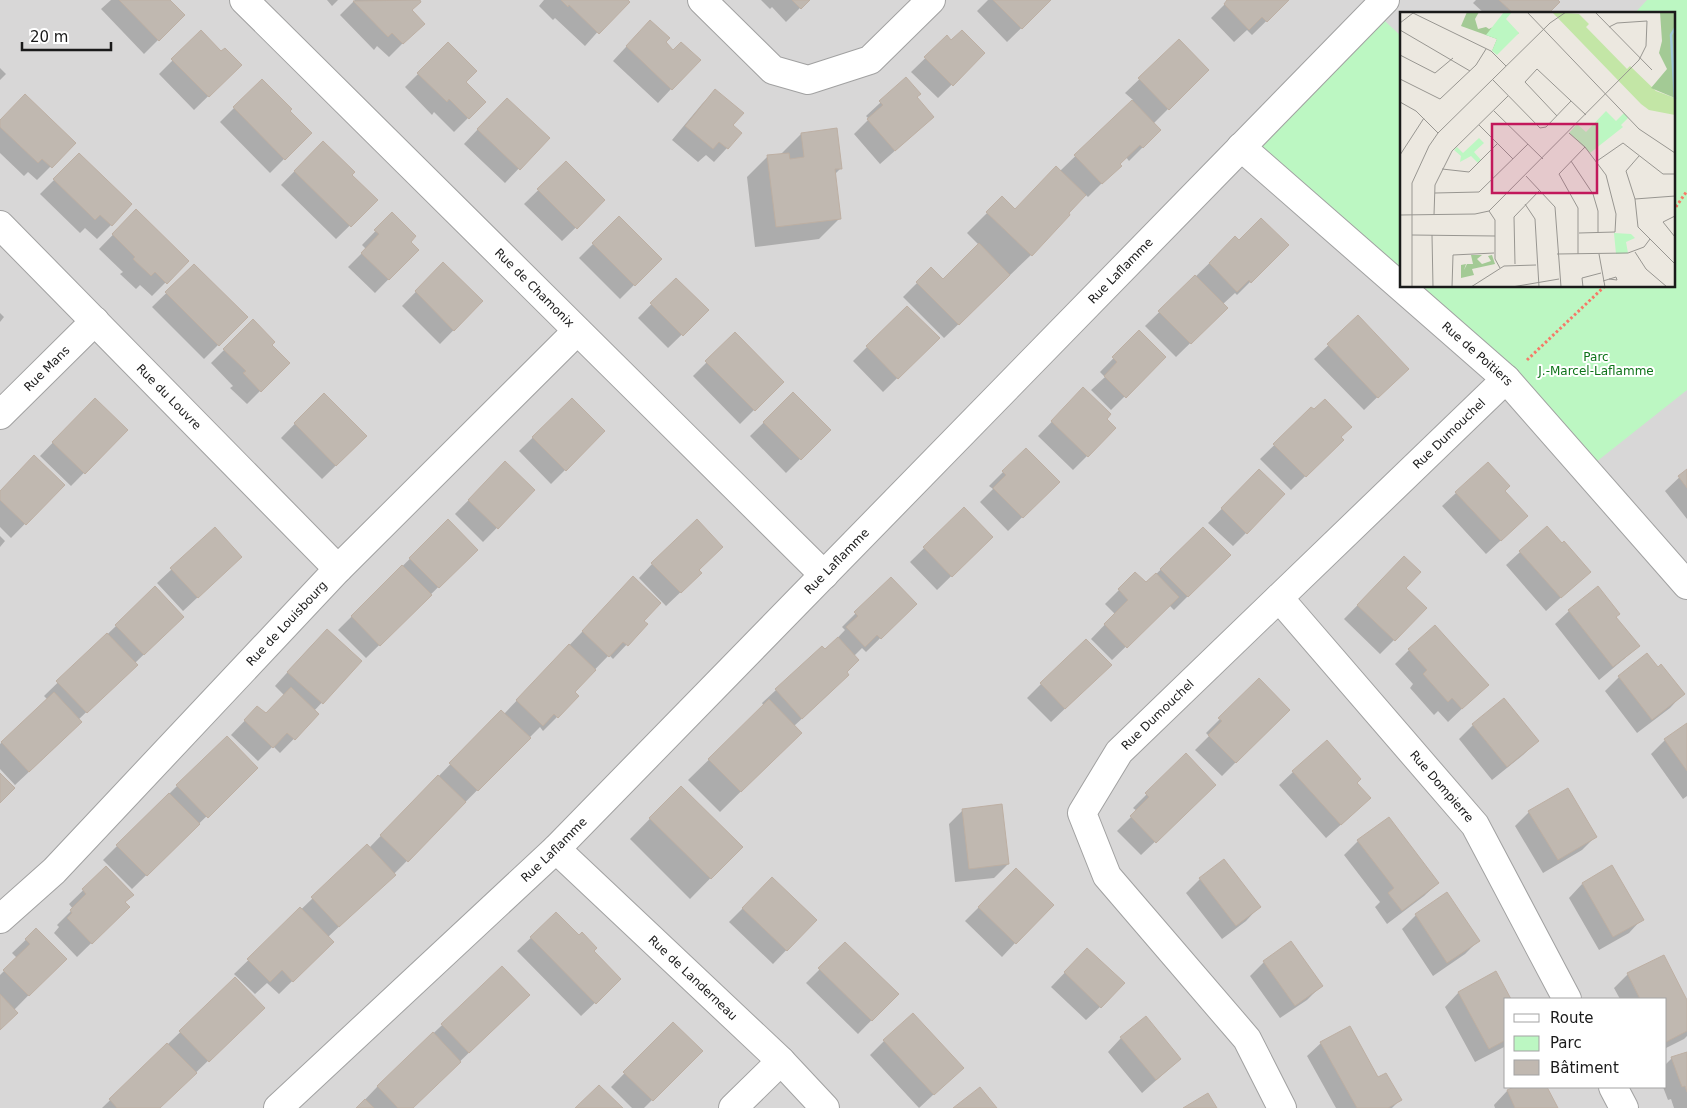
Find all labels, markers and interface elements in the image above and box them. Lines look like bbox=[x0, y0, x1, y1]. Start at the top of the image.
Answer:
inset map bbox=[1400, 12, 1674, 288]
scale bar bbox=[22, 20, 111, 52]
text: 20 m bbox=[30, 28, 68, 46]
street label: Rue Laflamme bbox=[1085, 235, 1156, 307]
street label: Rue de Chamonix bbox=[492, 246, 577, 330]
street label: Rue de Poitiers bbox=[1439, 319, 1516, 389]
street label: Rue Mans bbox=[21, 343, 73, 394]
park label: Parc J.-Marcel-Laflamme bbox=[1537, 350, 1654, 378]
street label: Rue du Louvre bbox=[134, 361, 204, 433]
street label: Rue Dumouchel bbox=[1410, 396, 1488, 472]
street label: Rue Laflamme bbox=[802, 526, 872, 597]
street label: Rue de Louisbourg bbox=[243, 578, 330, 669]
street label: Rue Dumouchel bbox=[1119, 677, 1197, 753]
street label: Rue Dompierre bbox=[1407, 748, 1476, 825]
street label: Rue Laflamme bbox=[518, 815, 590, 885]
street label: Rue de Landerneau bbox=[646, 933, 740, 1023]
legend bbox=[1504, 998, 1667, 1088]
text: Route bbox=[1550, 1009, 1594, 1027]
text: Parc bbox=[1550, 1034, 1582, 1052]
text: Bâtiment bbox=[1550, 1059, 1619, 1077]

